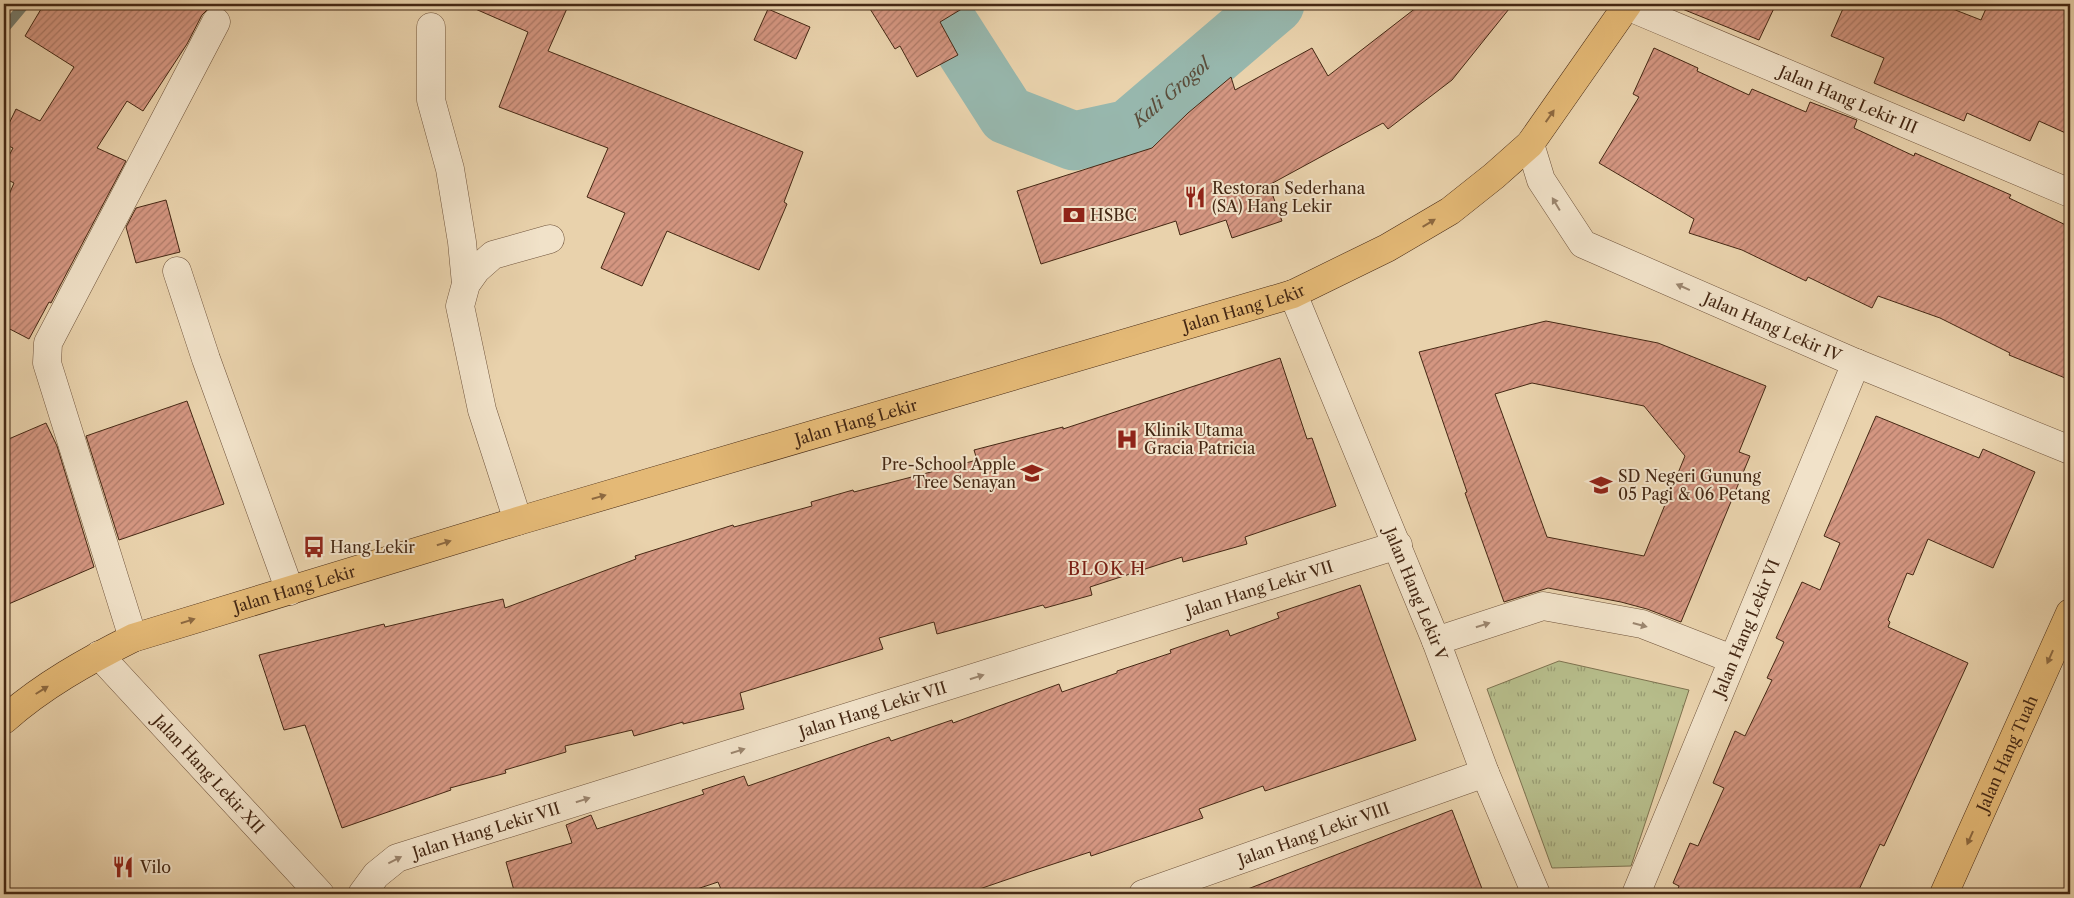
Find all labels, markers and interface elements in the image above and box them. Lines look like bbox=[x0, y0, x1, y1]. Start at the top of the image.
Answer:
water label: Kali Grogol bbox=[1127, 52, 1217, 133]
street label: Jalan Hang Lekir III bbox=[1773, 60, 1920, 137]
one-way arrow bbox=[1544, 110, 1555, 123]
place label: Restoran Sederhana (SA) Hang Lekir bbox=[1212, 178, 1366, 216]
restaurant icon: Restoran Sederhana (SA) Hang Lekir bbox=[1182, 184, 1208, 210]
one-way arrow bbox=[1551, 197, 1560, 210]
bank icon: HSBC bbox=[1061, 202, 1087, 228]
place label: HSBC bbox=[1090, 205, 1137, 225]
one-way arrow bbox=[1423, 219, 1436, 228]
street label: Jalan Hang Lekir bbox=[1177, 280, 1308, 337]
one-way arrow bbox=[1676, 283, 1690, 291]
street label: Jalan Hang Lekir IV bbox=[1698, 287, 1845, 366]
street label: Jalan Hang Lekir bbox=[790, 395, 920, 450]
place label: Klinik Utama Gracia Patricia bbox=[1144, 420, 1256, 458]
hospital icon: Klinik Utama Gracia Patricia bbox=[1114, 426, 1140, 452]
place label: Pre-School Apple Tree Senayan bbox=[881, 454, 1016, 492]
school or university icon: Pre-School Apple Tree Senayan bbox=[1019, 460, 1045, 486]
place label: SD Negeri Gunung 05 Pagi & 06 Petang bbox=[1618, 466, 1771, 504]
school or university icon: SD Negeri Gunung 05 Pagi & 06 Petang bbox=[1588, 472, 1614, 498]
one-way arrow bbox=[592, 492, 607, 500]
street label: Jalan Hang Lekir V bbox=[1379, 522, 1452, 663]
bus stop icon: Hang Lekir bbox=[301, 534, 327, 560]
place label: Hang Lekir bbox=[330, 537, 415, 557]
one-way arrow bbox=[436, 539, 451, 547]
street label: Jalan Hang Lekir VII bbox=[1180, 556, 1335, 622]
street label: Jalan Hang Lekir VI bbox=[1708, 556, 1784, 703]
district label: BLOK H bbox=[1068, 558, 1146, 580]
street label: Jalan Hang Lekir bbox=[228, 561, 358, 618]
one-way arrow bbox=[181, 617, 196, 625]
one-way arrow bbox=[1475, 621, 1490, 629]
one-way arrow bbox=[1633, 621, 1648, 629]
one-way arrow bbox=[2046, 650, 2054, 664]
one-way arrow bbox=[970, 672, 985, 680]
street label: Jalan Hang Lekir VII bbox=[794, 677, 949, 743]
one-way arrow bbox=[35, 685, 48, 694]
street label: Jalan Hang Tuah bbox=[1971, 692, 2042, 818]
street label: Jalan Hang Lekir XII bbox=[147, 708, 269, 838]
one-way arrow bbox=[731, 747, 746, 755]
one-way arrow bbox=[576, 795, 591, 803]
street label: Jalan Hang Lekir VII bbox=[407, 798, 562, 863]
street label: Jalan Hang Lekir VIII bbox=[1232, 798, 1392, 871]
one-way arrow bbox=[1965, 831, 1973, 845]
restaurant icon: Vilo bbox=[110, 854, 136, 880]
one-way arrow bbox=[388, 856, 403, 864]
place label: Vilo bbox=[139, 857, 171, 877]

